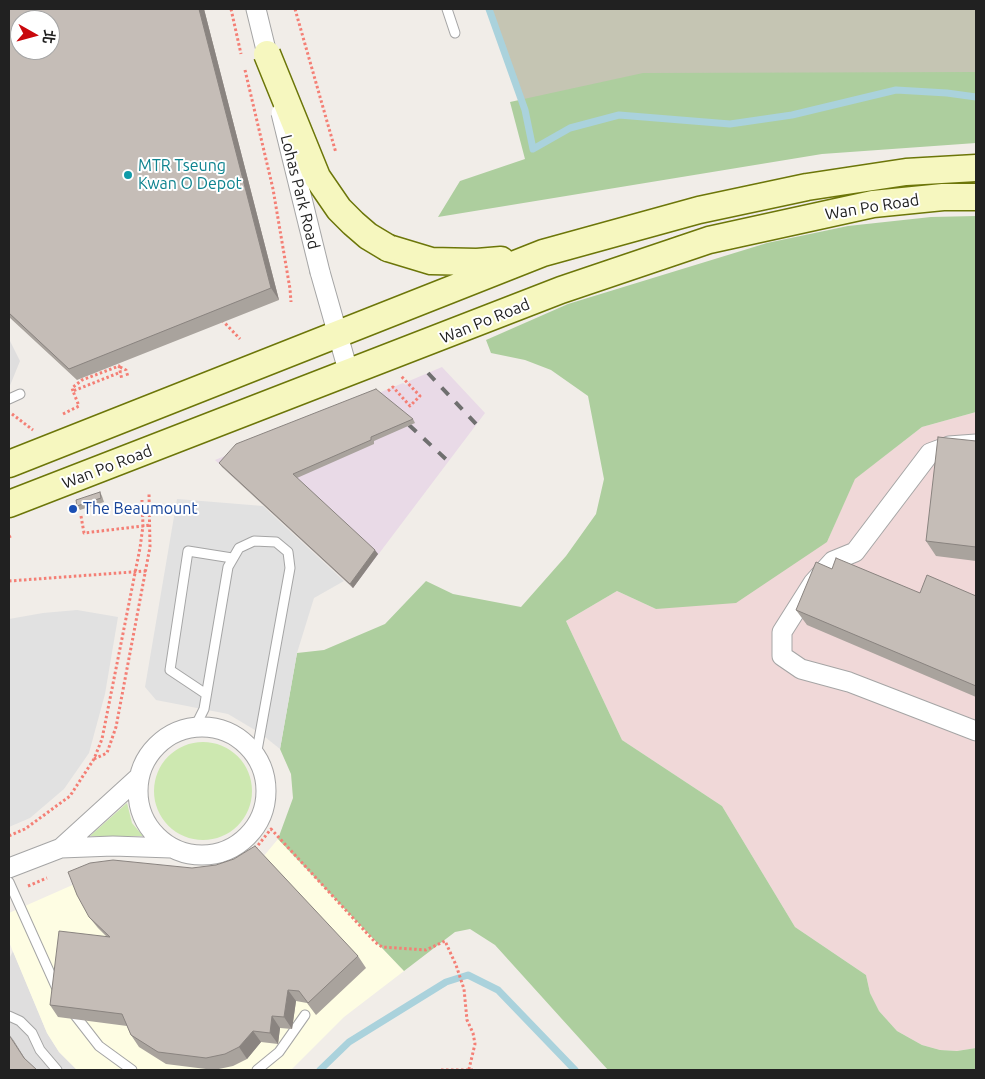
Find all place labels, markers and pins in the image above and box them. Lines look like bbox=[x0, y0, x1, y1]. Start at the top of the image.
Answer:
place label: MTR Tseung Kwan O Depot bbox=[138, 156, 242, 194]
marker: MTR Tseung Kwan O Depot bbox=[122, 169, 134, 181]
place label: The Beaumount bbox=[83, 499, 198, 519]
marker: The Beaumount bbox=[67, 503, 79, 515]

